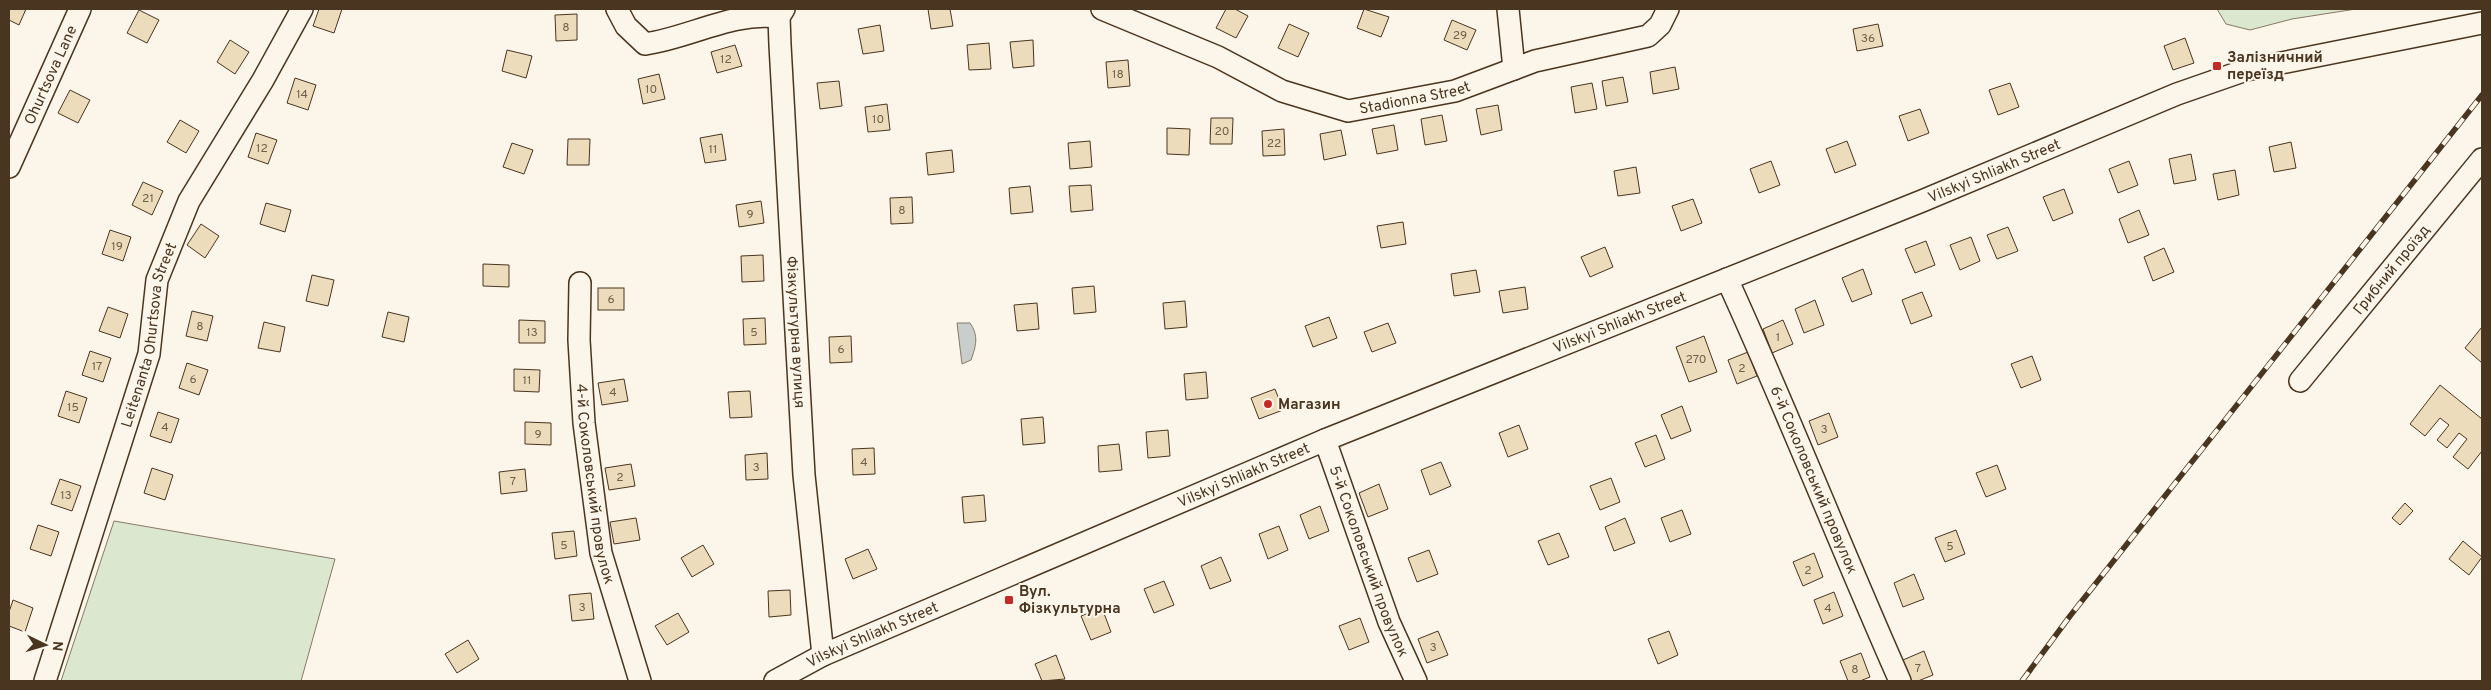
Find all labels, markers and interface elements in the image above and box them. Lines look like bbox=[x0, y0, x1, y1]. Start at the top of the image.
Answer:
house number: 8 bbox=[562, 20, 570, 36]
street label: Ohurtsova Lane bbox=[21, 23, 82, 128]
house number: 29 bbox=[1453, 28, 1467, 44]
house number: 36 bbox=[1861, 31, 1875, 47]
place label: Залізничний переїзд bbox=[2227, 49, 2323, 85]
house number: 12 bbox=[720, 52, 732, 68]
marker: Залізничний переїзд bbox=[2211, 60, 2223, 72]
house number: 18 bbox=[1112, 67, 1124, 83]
street label: Stadionna Street bbox=[1358, 78, 1474, 120]
house number: 10 bbox=[645, 82, 657, 98]
house number: 14 bbox=[296, 87, 308, 103]
house number: 10 bbox=[872, 112, 884, 128]
house number: 20 bbox=[1214, 124, 1230, 140]
house number: 22 bbox=[1267, 136, 1281, 152]
street label: Vilskyi Shliakh Street bbox=[1926, 136, 2064, 208]
house number: 12 bbox=[256, 141, 268, 157]
house number: 11 bbox=[709, 142, 717, 158]
house number: 21 bbox=[142, 191, 154, 207]
house number: 8 bbox=[898, 203, 906, 219]
house number: 9 bbox=[746, 207, 754, 223]
street label: Грибний проїзд bbox=[2350, 222, 2435, 320]
house number: 19 bbox=[111, 239, 123, 255]
street label: Leitenanta Ohurtsova Street bbox=[118, 240, 182, 430]
street label: Фізкультурна вулиця bbox=[781, 256, 808, 409]
street label: Vilskyi Shliakh Street bbox=[1551, 288, 1690, 359]
house number: 6 bbox=[607, 292, 615, 308]
house number: 8 bbox=[196, 319, 204, 335]
house number: 13 bbox=[526, 325, 538, 341]
house number: 5 bbox=[750, 325, 758, 341]
house number: 1 bbox=[1776, 330, 1780, 346]
house number: 6 bbox=[837, 342, 845, 358]
house number: 270 bbox=[1686, 352, 1706, 368]
house number: 17 bbox=[92, 359, 102, 375]
house number: 2 bbox=[1738, 361, 1746, 377]
house number: 6 bbox=[189, 372, 197, 388]
house number: 11 bbox=[523, 373, 531, 389]
street label: 4-й Соколовський провулок bbox=[571, 383, 618, 587]
street label: 6-й Соколовський провулок bbox=[1765, 384, 1861, 577]
house number: 4 bbox=[609, 385, 617, 401]
place label: Магазин bbox=[1278, 396, 1341, 415]
marker: Магазин bbox=[1262, 398, 1274, 410]
house number: 15 bbox=[67, 400, 79, 416]
house number: 4 bbox=[161, 420, 169, 436]
house number: 3 bbox=[1820, 422, 1828, 438]
house number: 9 bbox=[534, 427, 542, 443]
street label: Vilskyi Shliakh Street bbox=[1175, 440, 1313, 513]
house number: 4 bbox=[860, 455, 868, 471]
house number: 3 bbox=[752, 460, 760, 476]
street label: 5-й Соколовський провулок bbox=[1324, 464, 1412, 660]
house number: 2 bbox=[616, 470, 624, 486]
house number: 7 bbox=[510, 474, 516, 490]
house number: 13 bbox=[60, 488, 72, 504]
house number: 5 bbox=[560, 538, 568, 554]
house number: 5 bbox=[1946, 539, 1954, 555]
house number: 2 bbox=[1804, 563, 1812, 579]
place label: Вул. Фізкультурна bbox=[1019, 583, 1121, 619]
marker: Вул. Фізкультурна bbox=[1003, 594, 1015, 606]
street label: Vilskyi Shliakh Street bbox=[804, 599, 942, 673]
house number: 3 bbox=[578, 600, 586, 616]
house number: 4 bbox=[1824, 601, 1832, 617]
north arrow bbox=[20, 620, 70, 670]
text: N bbox=[48, 640, 65, 652]
house number: 3 bbox=[1429, 640, 1437, 656]
house number: 7 bbox=[1915, 661, 1921, 677]
house number: 8 bbox=[1851, 662, 1859, 678]

